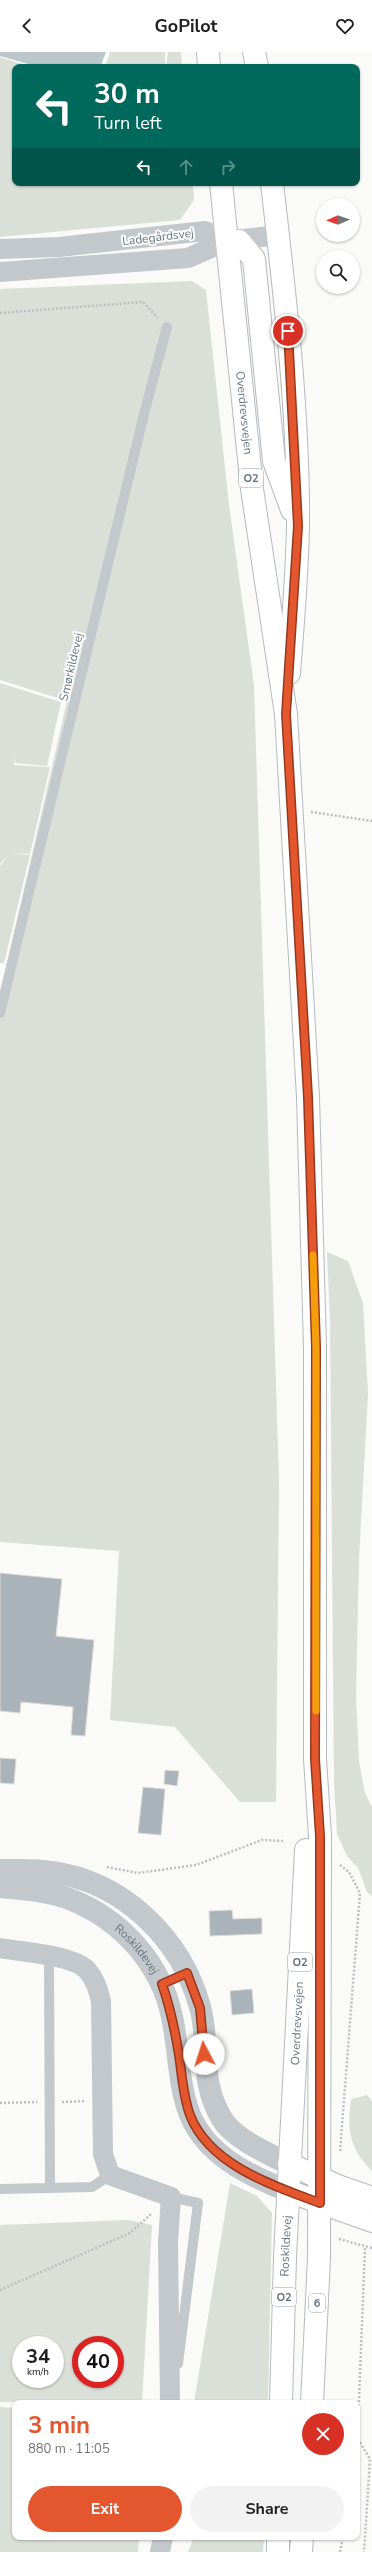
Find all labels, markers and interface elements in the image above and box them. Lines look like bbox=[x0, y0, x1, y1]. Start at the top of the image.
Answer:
text: GoPilot bbox=[155, 14, 217, 38]
icon: back bbox=[16, 15, 38, 37]
icon: heart bbox=[334, 15, 356, 37]
text: 30 m bbox=[94, 75, 160, 113]
icon: left bbox=[28, 80, 80, 132]
text: Turn left bbox=[94, 111, 162, 135]
icon: left bbox=[133, 156, 155, 178]
icon: ahead bbox=[175, 156, 197, 178]
icon: right bbox=[217, 156, 239, 178]
north arrow bbox=[316, 198, 360, 242]
map controls bbox=[316, 198, 360, 294]
street label: Ladegårdsvej bbox=[121, 225, 195, 249]
button: search bbox=[316, 250, 360, 294]
pin bbox=[271, 314, 305, 348]
icon: arrive bbox=[277, 320, 299, 342]
street label: Overdrevsvejen bbox=[232, 370, 256, 455]
road number: O2 bbox=[239, 469, 263, 487]
street label: Smørkildevej bbox=[55, 631, 87, 703]
street label: Roskildevej bbox=[111, 1920, 163, 1977]
road number: O2 bbox=[288, 1953, 312, 1971]
street label: Overdrevsvejen bbox=[287, 1981, 307, 2066]
position arrow bbox=[183, 2033, 225, 2075]
street label: Roskildevej bbox=[276, 2215, 295, 2277]
road number: O2 bbox=[272, 2288, 296, 2306]
road number: 6 bbox=[309, 2294, 325, 2312]
speed limit sign: 40 bbox=[72, 2336, 124, 2388]
text: 34 bbox=[26, 2343, 50, 2370]
text: km/h bbox=[27, 2365, 49, 2379]
text: 3 min bbox=[28, 2409, 90, 2441]
button: close bbox=[302, 2413, 344, 2455]
text: 880 m · 11:05 bbox=[28, 2440, 110, 2458]
button: Exit bbox=[28, 2486, 182, 2532]
button: Share bbox=[190, 2486, 344, 2532]

